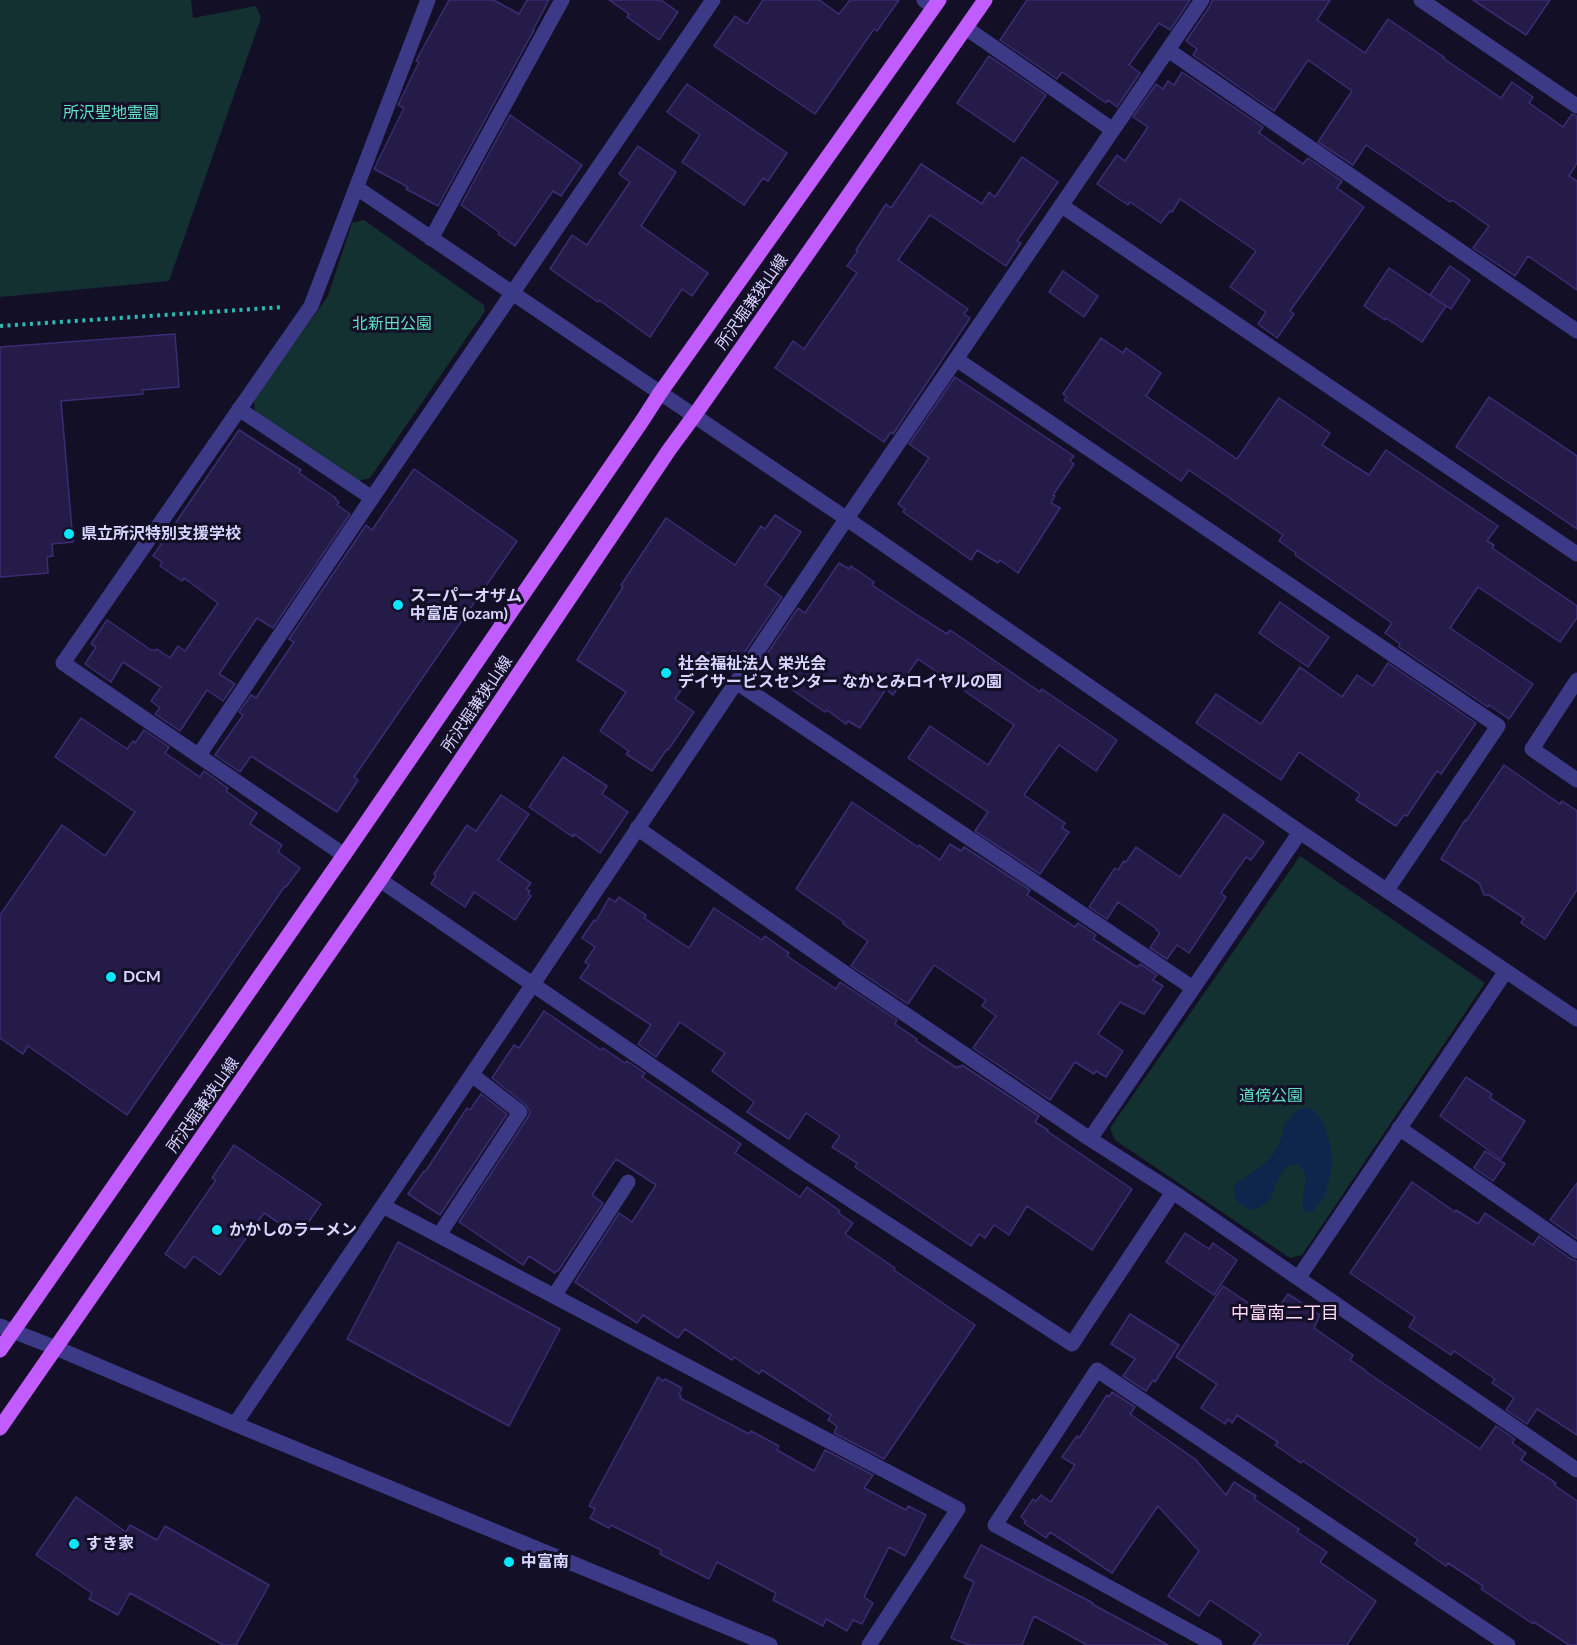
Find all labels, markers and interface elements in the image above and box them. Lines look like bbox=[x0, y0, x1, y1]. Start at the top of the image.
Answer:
park label: 所沢聖地霊園 bbox=[63, 103, 159, 123]
street label: 所沢堀兼狭山線 bbox=[712, 251, 792, 353]
park label: 北新田公園 bbox=[352, 314, 432, 334]
place label: 県立所沢特別支援学校 bbox=[81, 524, 241, 544]
marker: 県立所沢特別支援学校 bbox=[62, 527, 76, 541]
place label: スーパーオザム 中富店 (ozam) bbox=[410, 586, 522, 624]
marker: スーパーオザム 中富店 (ozam) bbox=[391, 598, 405, 612]
street label: 所沢堀兼狭山線 bbox=[438, 652, 516, 756]
place label: 社会福祉法人 栄光会 デイサービスセンター なかとみロイヤルの園 bbox=[678, 654, 1002, 692]
marker: 社会福祉法人 栄光会 デイサービスセンター なかとみロイヤルの園 bbox=[659, 666, 673, 680]
place label: DCM bbox=[123, 967, 161, 987]
marker: DCM bbox=[104, 970, 118, 984]
street label: 所沢堀兼狭山線 bbox=[163, 1054, 243, 1156]
park label: 道傍公園 bbox=[1239, 1086, 1303, 1106]
place label: かかしのラーメン bbox=[229, 1220, 357, 1240]
marker: かかしのラーメン bbox=[210, 1223, 224, 1237]
district label: 中富南二丁目 bbox=[1231, 1302, 1339, 1324]
place label: すき家 bbox=[86, 1534, 134, 1554]
marker: すき家 bbox=[67, 1537, 81, 1551]
place label: 中富南 bbox=[521, 1552, 569, 1572]
marker: 中富南 bbox=[502, 1555, 516, 1569]

